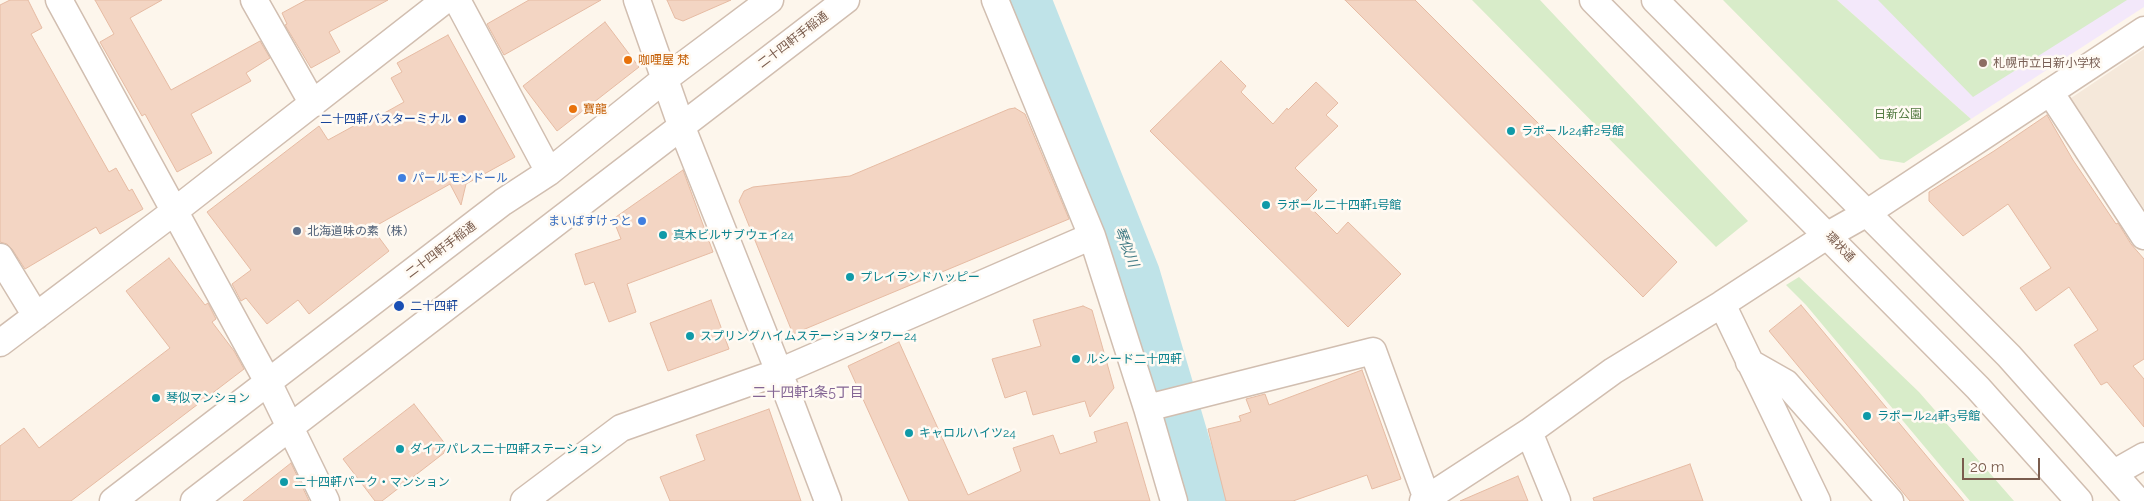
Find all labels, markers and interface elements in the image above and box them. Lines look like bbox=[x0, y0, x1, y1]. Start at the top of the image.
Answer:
street label: 二十四軒手稲通 bbox=[755, 9, 831, 71]
place label: 咖哩屋 梵 bbox=[638, 53, 689, 67]
marker: 咖哩屋 梵 bbox=[622, 54, 634, 66]
place label: 札幌市立日新小学校 bbox=[1993, 56, 2101, 70]
marker: 札幌市立日新小学校 bbox=[1977, 57, 1989, 69]
place label: 寶龍 bbox=[583, 102, 607, 116]
marker: 寶龍 bbox=[567, 103, 579, 115]
park label: 日新公園 bbox=[1874, 107, 1922, 121]
place label: 二十四軒バスターミナル bbox=[320, 112, 452, 126]
marker: 二十四軒バスターミナル bbox=[456, 113, 468, 125]
place label: ラポール24軒2号館 bbox=[1521, 124, 1624, 138]
marker: ラポール24軒2号館 bbox=[1505, 125, 1517, 137]
place label: パールモンドール bbox=[412, 171, 508, 185]
marker: パールモンドール bbox=[396, 172, 408, 184]
place label: ラポール二十四軒1号館 bbox=[1276, 198, 1401, 212]
marker: ラポール二十四軒1号館 bbox=[1260, 199, 1272, 211]
place label: まいばすけっと bbox=[548, 214, 632, 228]
marker: まいばすけっと bbox=[636, 215, 648, 227]
street label: 二十四軒手稲通 bbox=[403, 219, 479, 281]
place label: 北海道味の素（株） bbox=[307, 224, 415, 238]
water label: 琴似川 bbox=[1110, 224, 1142, 270]
marker: 北海道味の素（株） bbox=[291, 225, 303, 237]
place label: 真木ビルサブウェイ24 bbox=[673, 228, 794, 242]
marker: 真木ビルサブウェイ24 bbox=[657, 229, 669, 241]
street label: 環状通 bbox=[1822, 229, 1858, 265]
place label: プレイランドハッピー bbox=[860, 270, 980, 284]
marker: プレイランドハッピー bbox=[844, 271, 856, 283]
marker: 二十四軒 bbox=[392, 299, 406, 313]
place label: 二十四軒 bbox=[410, 299, 458, 313]
place label: スプリングハイムステーションタワー24 bbox=[700, 329, 917, 343]
marker: スプリングハイムステーションタワー24 bbox=[684, 330, 696, 342]
place label: ルシード二十四軒 bbox=[1086, 352, 1182, 366]
marker: ルシード二十四軒 bbox=[1070, 353, 1082, 365]
district label: 二十四軒1条5丁目 bbox=[752, 385, 864, 401]
place label: 琴似マンション bbox=[166, 391, 250, 405]
marker: 琴似マンション bbox=[150, 392, 162, 404]
place label: ラポール24軒3号館 bbox=[1877, 409, 1980, 423]
marker: ラポール24軒3号館 bbox=[1861, 410, 1873, 422]
place label: キャロルハイツ24 bbox=[919, 426, 1016, 440]
marker: キャロルハイツ24 bbox=[903, 427, 915, 439]
place label: ダイアパレス二十四軒ステーション bbox=[410, 442, 602, 456]
marker: ダイアパレス二十四軒ステーション bbox=[394, 443, 406, 455]
scale bar bbox=[1964, 448, 2042, 480]
text: 20 m bbox=[1970, 458, 2005, 476]
place label: 二十四軒パーク・マンション bbox=[294, 475, 450, 489]
marker: 二十四軒パーク・マンション bbox=[278, 476, 290, 488]

